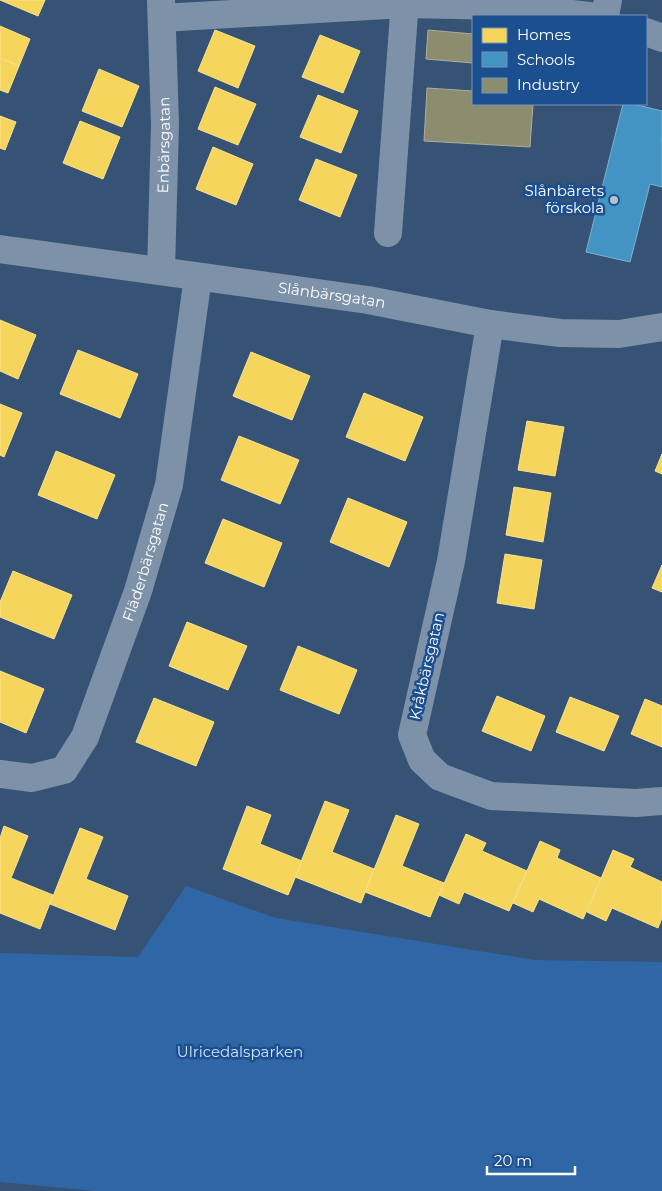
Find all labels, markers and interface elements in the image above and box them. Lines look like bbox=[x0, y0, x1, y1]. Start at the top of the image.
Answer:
legend bbox=[472, 15, 647, 105]
text: Homes bbox=[517, 25, 571, 44]
text: Schools bbox=[517, 50, 575, 69]
text: Industry bbox=[517, 75, 580, 94]
street label: Enbärsgatan bbox=[153, 97, 174, 193]
place label: Slånbärets förskola bbox=[524, 181, 604, 217]
marker: Slånbärets förskola bbox=[608, 194, 620, 206]
street label: Slånbärsgatan bbox=[277, 278, 387, 312]
street label: Fläderbärsgatan bbox=[118, 500, 173, 624]
street label: Kråkbärsgatan bbox=[405, 610, 448, 722]
park label: Ulricedalsparken bbox=[177, 1042, 303, 1061]
scale bar bbox=[487, 1144, 574, 1176]
text: 20 m bbox=[494, 1151, 532, 1170]

